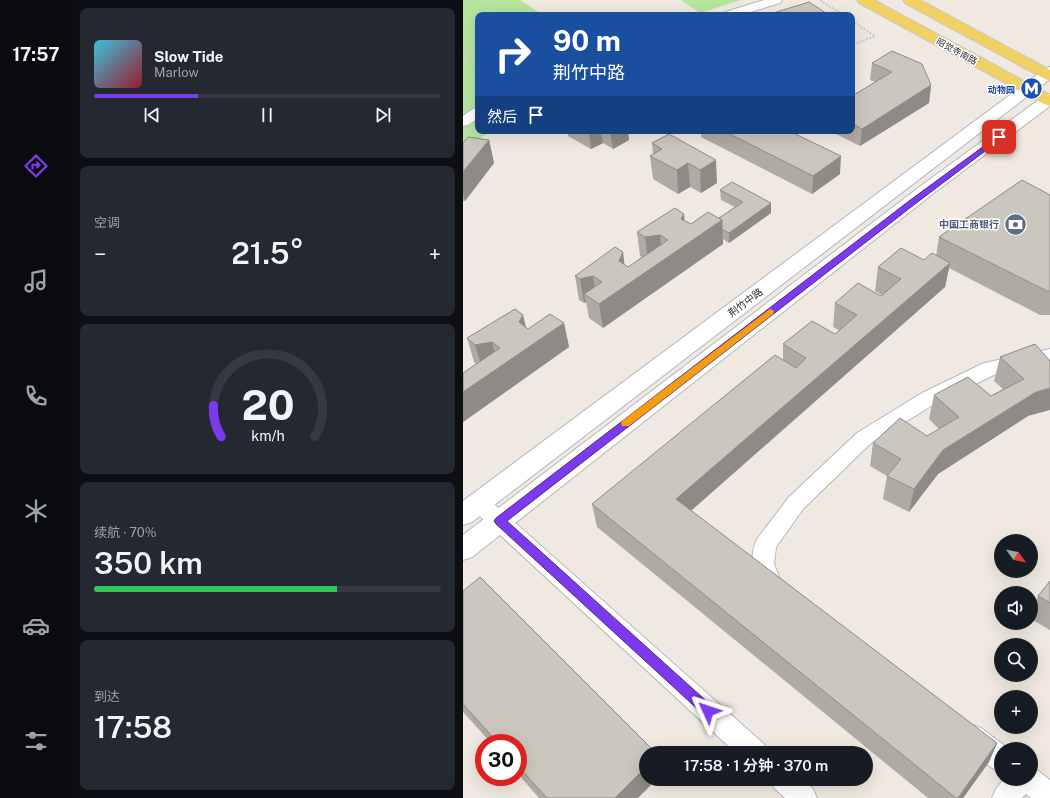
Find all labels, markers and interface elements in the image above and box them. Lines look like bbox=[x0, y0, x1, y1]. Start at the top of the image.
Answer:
text: 90 m bbox=[553, 24, 621, 57]
icon: right bbox=[487, 28, 539, 80]
street label: 昭觉寺南路 bbox=[935, 35, 979, 67]
text: 17:57 bbox=[12, 44, 60, 65]
text: Slow Tide bbox=[154, 48, 223, 65]
text: 荆竹中路 bbox=[553, 62, 625, 83]
text: Marlow bbox=[154, 65, 199, 80]
metro station icon: 动物园 bbox=[1018, 76, 1044, 102]
place label: 动物园 bbox=[988, 84, 1015, 95]
icon: previous bbox=[141, 104, 163, 126]
icon: pause bbox=[256, 104, 278, 126]
icon: next bbox=[372, 104, 394, 126]
icon: arrive bbox=[525, 104, 547, 126]
text: 然后 bbox=[487, 108, 517, 125]
pin bbox=[982, 120, 1016, 154]
icon: arrive bbox=[988, 126, 1010, 148]
icon: directions bbox=[22, 152, 50, 180]
bank icon: 中国工商银行 bbox=[1002, 211, 1028, 237]
text: 空调 bbox=[94, 215, 120, 230]
place label: 中国工商银行 bbox=[939, 218, 999, 230]
text: 21.5° bbox=[231, 235, 304, 271]
text: − bbox=[94, 241, 106, 267]
text: + bbox=[429, 241, 441, 267]
icon: music bbox=[22, 267, 50, 295]
street label: 荆竹中路 bbox=[725, 285, 765, 319]
text: 20 bbox=[241, 380, 294, 429]
icon: phone bbox=[22, 382, 50, 410]
text: km/h bbox=[251, 427, 284, 444]
icon: climate bbox=[22, 497, 50, 525]
text: 续航 · 70% bbox=[94, 525, 156, 540]
north arrow bbox=[994, 534, 1038, 578]
map controls bbox=[994, 534, 1038, 786]
text: 350 km bbox=[94, 545, 203, 581]
button: sound bbox=[994, 586, 1038, 630]
icon: car bbox=[22, 612, 50, 640]
button: search bbox=[994, 638, 1038, 682]
text: 到达 bbox=[94, 689, 120, 704]
position arrow bbox=[687, 690, 729, 732]
button: + bbox=[994, 690, 1038, 734]
text: 17:58 bbox=[94, 709, 172, 745]
icon: filters bbox=[22, 727, 50, 755]
speed limit sign: 30 bbox=[475, 734, 527, 786]
button: − bbox=[994, 742, 1038, 786]
text: 17:58 · 1 分钟 · 370 m bbox=[684, 757, 828, 774]

